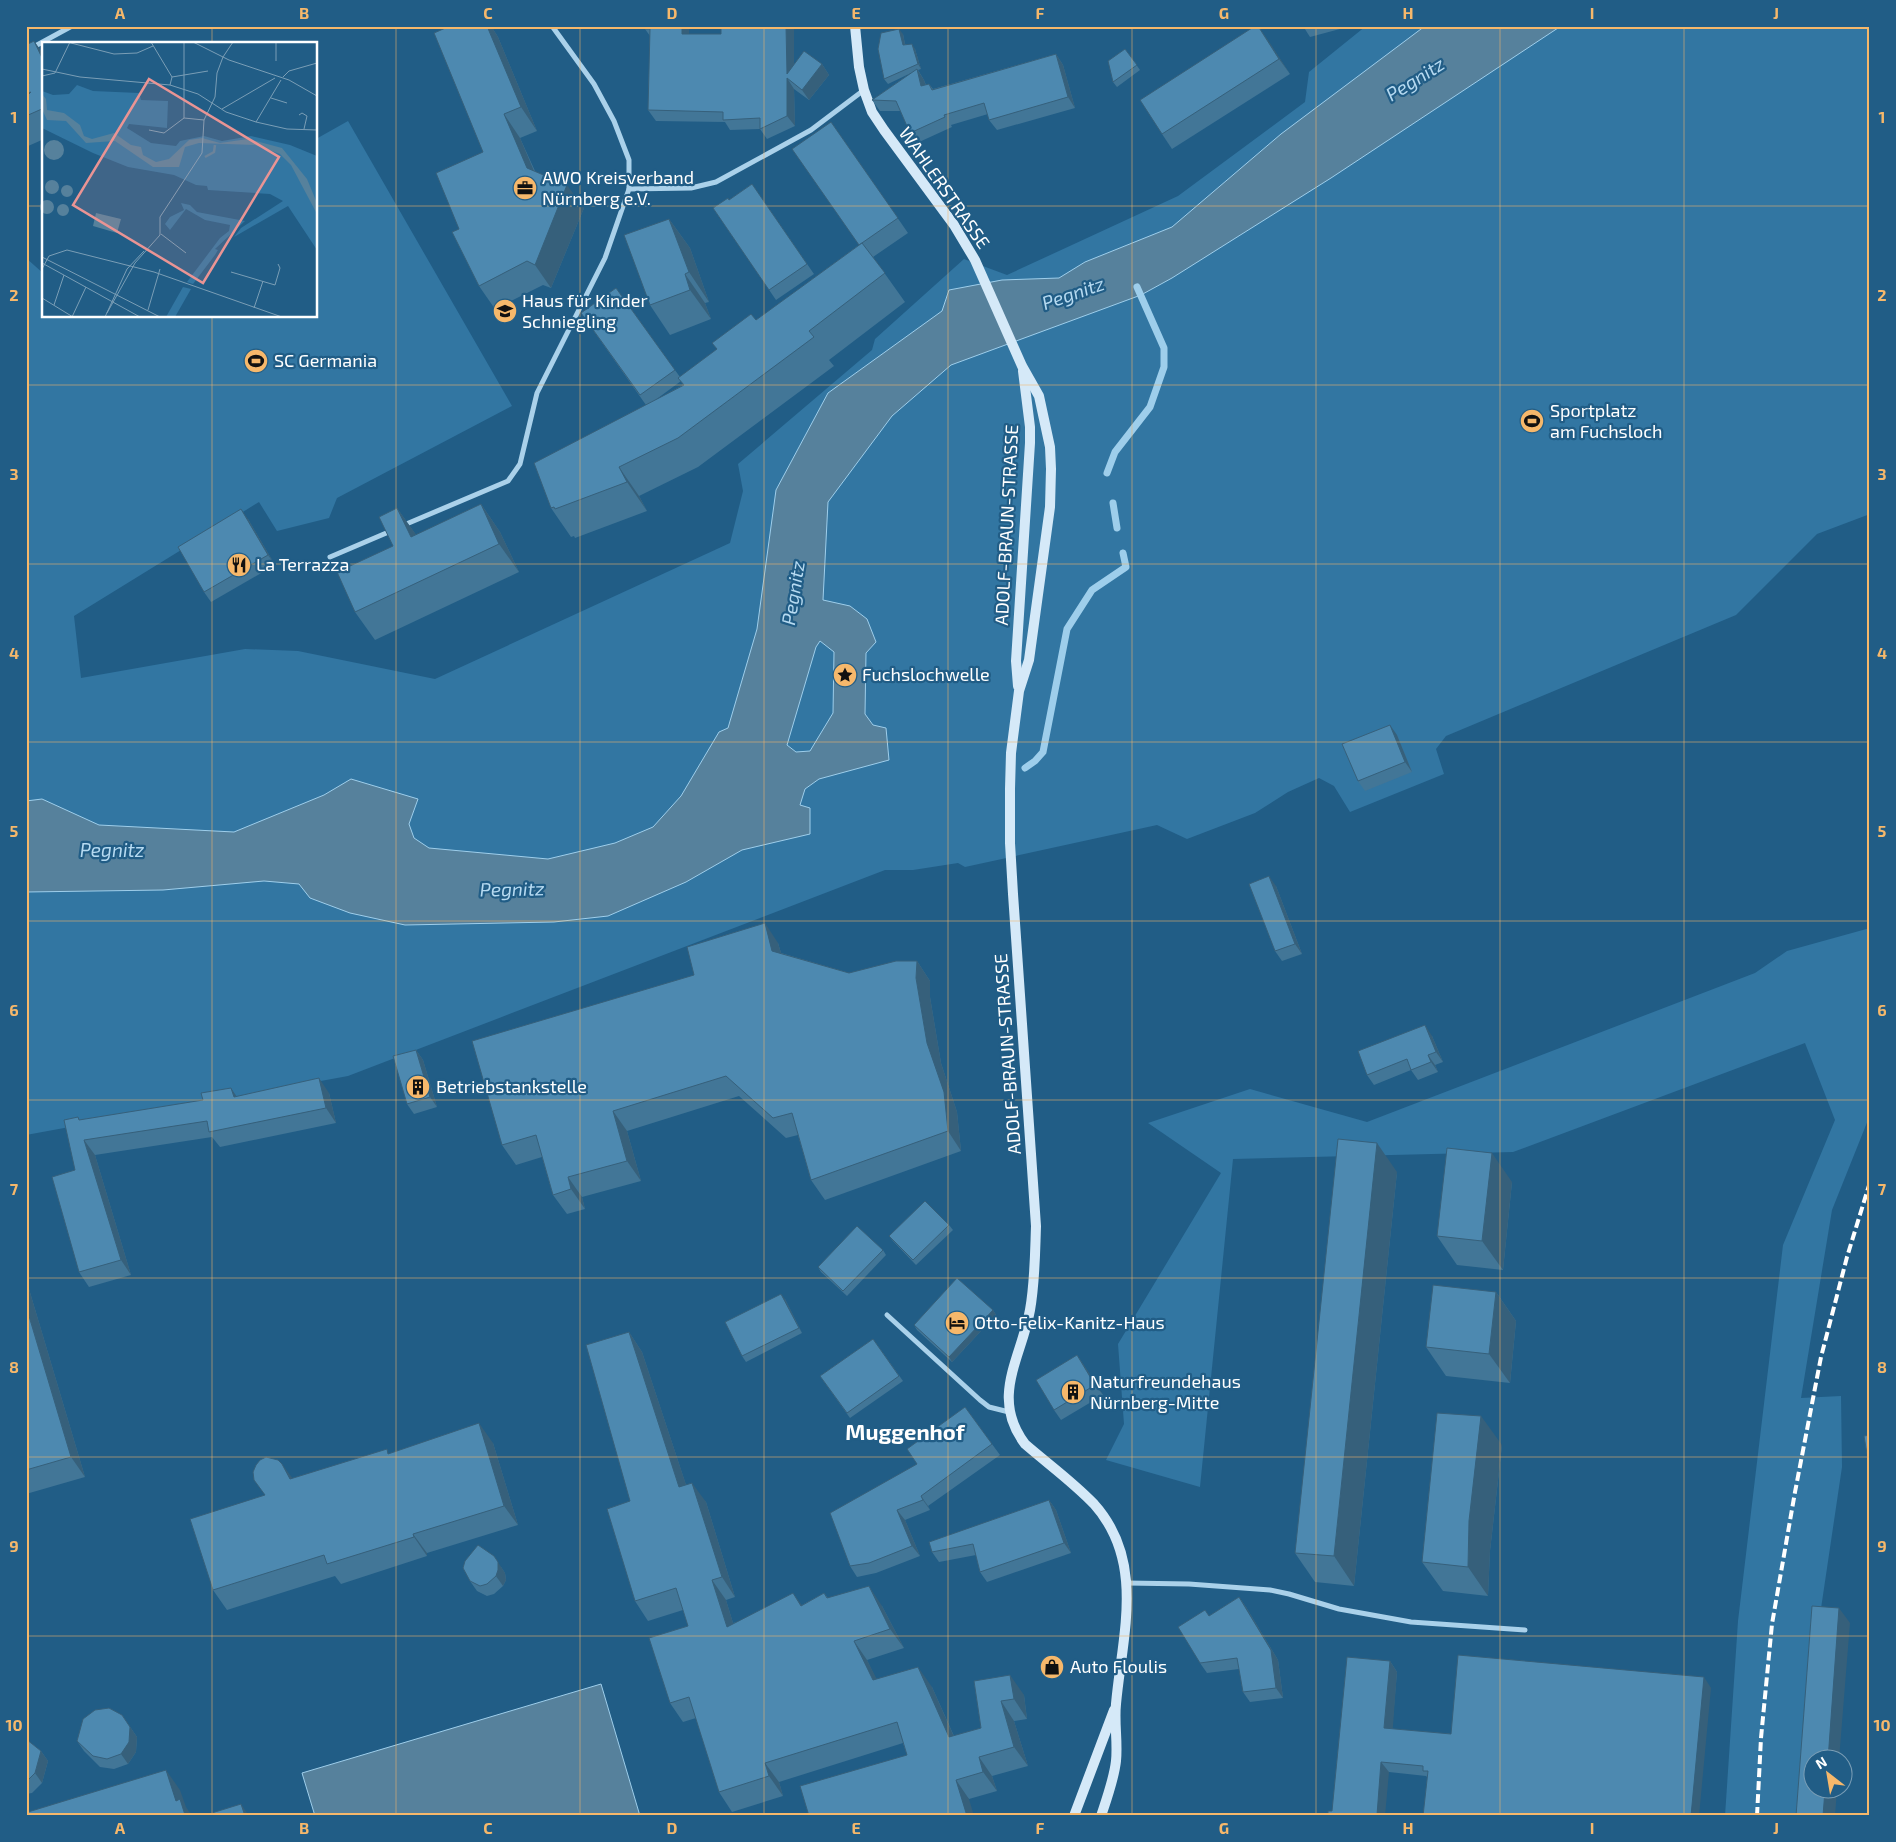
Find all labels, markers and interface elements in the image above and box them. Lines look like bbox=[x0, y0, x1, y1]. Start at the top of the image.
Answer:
text: A bbox=[115, 3, 126, 22]
text: B bbox=[299, 3, 309, 22]
text: C bbox=[483, 3, 493, 22]
text: D bbox=[667, 3, 678, 22]
text: E bbox=[851, 3, 861, 22]
text: F bbox=[1036, 3, 1045, 22]
text: G bbox=[1219, 3, 1229, 22]
text: H bbox=[1402, 3, 1414, 22]
text: I bbox=[1590, 3, 1594, 22]
text: J bbox=[1773, 3, 1779, 22]
inset map bbox=[42, 42, 318, 318]
water label: Pegnitz bbox=[1381, 51, 1449, 105]
text: 1 bbox=[11, 107, 17, 126]
text: 1 bbox=[1879, 107, 1885, 126]
street label: WAHLERSTRASSE bbox=[895, 122, 995, 253]
place label: AWO Kreisverband Nürnberg e.V. bbox=[542, 166, 694, 209]
office icon: AWO Kreisverband Nürnberg e.V. bbox=[512, 175, 538, 201]
water label: Pegnitz bbox=[1039, 271, 1108, 314]
text: 2 bbox=[9, 285, 19, 304]
text: 2 bbox=[1877, 285, 1887, 304]
place label: Haus für Kinder Schniegling bbox=[522, 289, 648, 332]
school or university icon: Haus für Kinder Schniegling bbox=[492, 298, 518, 324]
sports icon: SC Germania bbox=[243, 348, 269, 374]
place label: SC Germania bbox=[274, 349, 377, 371]
place label: Sportplatz am Fuchsloch bbox=[1550, 399, 1663, 442]
sports icon: Sportplatz am Fuchsloch bbox=[1519, 408, 1545, 434]
street label: ADOLF-BRAUN-STRASSE bbox=[990, 424, 1022, 626]
text: 3 bbox=[9, 464, 19, 483]
text: 3 bbox=[1877, 464, 1887, 483]
restaurant icon: La Terrazza bbox=[226, 552, 252, 578]
place label: La Terrazza bbox=[256, 553, 349, 575]
water label: Pegnitz bbox=[776, 559, 809, 627]
text: 4 bbox=[9, 643, 19, 662]
text: 4 bbox=[1877, 643, 1887, 662]
place icon: Fuchslochwelle bbox=[832, 662, 858, 688]
place label: Fuchslochwelle bbox=[862, 663, 990, 685]
text: 5 bbox=[10, 821, 19, 840]
text: 5 bbox=[1878, 821, 1887, 840]
water label: Pegnitz bbox=[80, 838, 145, 861]
water label: Pegnitz bbox=[479, 876, 545, 901]
street label: ADOLF-BRAUN-STRASSE bbox=[989, 953, 1025, 1155]
text: 6 bbox=[9, 1000, 19, 1019]
text: 6 bbox=[1877, 1000, 1887, 1019]
building icon: Betriebstankstelle bbox=[405, 1074, 431, 1100]
place label: Betriebstankstelle bbox=[436, 1075, 587, 1097]
text: 7 bbox=[10, 1179, 19, 1198]
text: 7 bbox=[1878, 1179, 1887, 1198]
hotel icon: Otto-Felix-Kanitz-Haus bbox=[944, 1310, 970, 1336]
place label: Otto-Felix-Kanitz-Haus bbox=[974, 1311, 1165, 1333]
text: 8 bbox=[9, 1357, 19, 1376]
text: 8 bbox=[1877, 1357, 1887, 1376]
place label: Naturfreundehaus Nürnberg-Mitte bbox=[1090, 1370, 1241, 1413]
building icon: Naturfreundehaus Nürnberg-Mitte bbox=[1060, 1379, 1086, 1405]
district label: Muggenhof bbox=[845, 1418, 966, 1444]
text: 9 bbox=[9, 1536, 19, 1555]
text: 9 bbox=[1877, 1536, 1887, 1555]
shop icon: Auto Floulis bbox=[1039, 1654, 1065, 1680]
place label: Auto Floulis bbox=[1070, 1655, 1167, 1677]
text: 10 bbox=[5, 1715, 23, 1734]
text: 10 bbox=[1873, 1715, 1891, 1734]
north arrow bbox=[1804, 1750, 1854, 1800]
text: N bbox=[1812, 1753, 1830, 1772]
text: A bbox=[115, 1818, 126, 1837]
text: B bbox=[299, 1818, 309, 1837]
text: C bbox=[483, 1818, 493, 1837]
text: D bbox=[667, 1818, 678, 1837]
text: E bbox=[851, 1818, 861, 1837]
text: F bbox=[1036, 1818, 1045, 1837]
text: G bbox=[1219, 1818, 1229, 1837]
text: H bbox=[1402, 1818, 1414, 1837]
text: I bbox=[1590, 1818, 1594, 1837]
text: J bbox=[1773, 1818, 1779, 1837]

